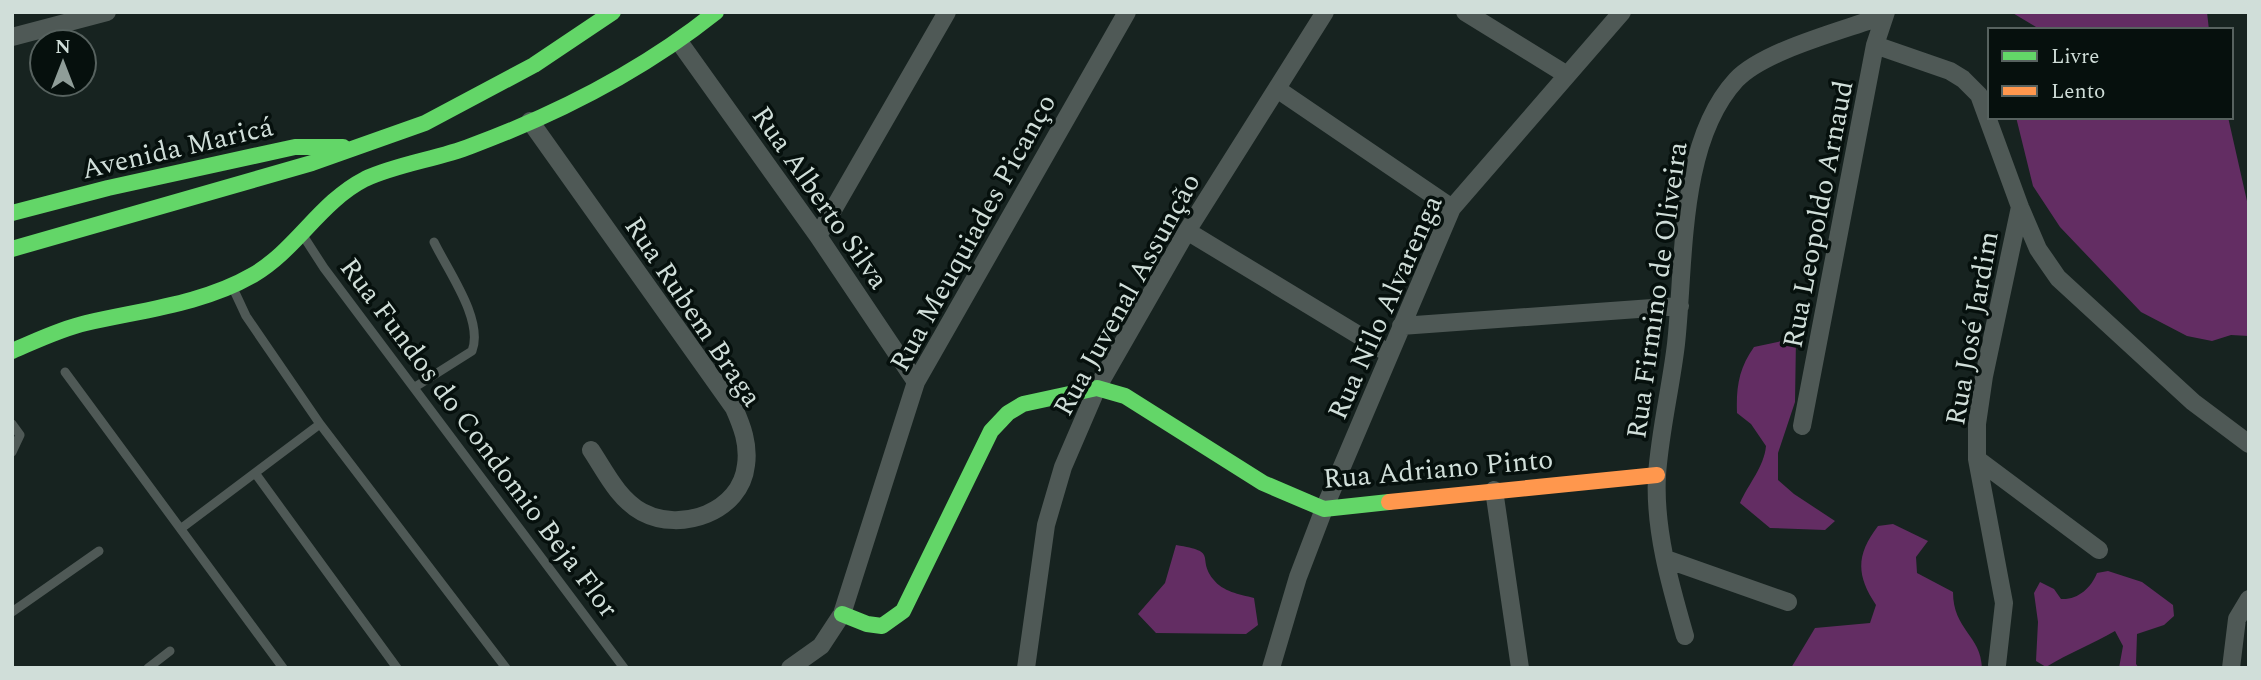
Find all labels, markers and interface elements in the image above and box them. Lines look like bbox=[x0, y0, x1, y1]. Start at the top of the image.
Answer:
north arrow bbox=[28, 28, 98, 98]
legend bbox=[1988, 28, 2233, 119]
text: N bbox=[55, 33, 71, 62]
text: Livre bbox=[2051, 41, 2099, 73]
text: Lento bbox=[2051, 76, 2105, 108]
street label: Rua Leopoldo Arnaud bbox=[1771, 77, 1866, 352]
street label: Rua Meuquiades Picanço bbox=[879, 86, 1068, 379]
street label: Rua Alberto Silva bbox=[740, 97, 899, 299]
street label: Avenida Maricá bbox=[77, 105, 278, 191]
street label: Rua Firmino de Oliveira bbox=[1615, 139, 1700, 441]
street label: Rua Juvenal Assunção bbox=[1043, 165, 1212, 424]
street label: Rua Nilo Alvarenga bbox=[1317, 188, 1454, 427]
street label: Rua Rubem Braga bbox=[613, 208, 773, 416]
street label: Rua José Jardim bbox=[1934, 228, 2011, 429]
street label: Rua Fundos do Condomio Beja Flor bbox=[329, 249, 629, 627]
street label: Rua Adriano Pinto bbox=[1321, 438, 1555, 501]

